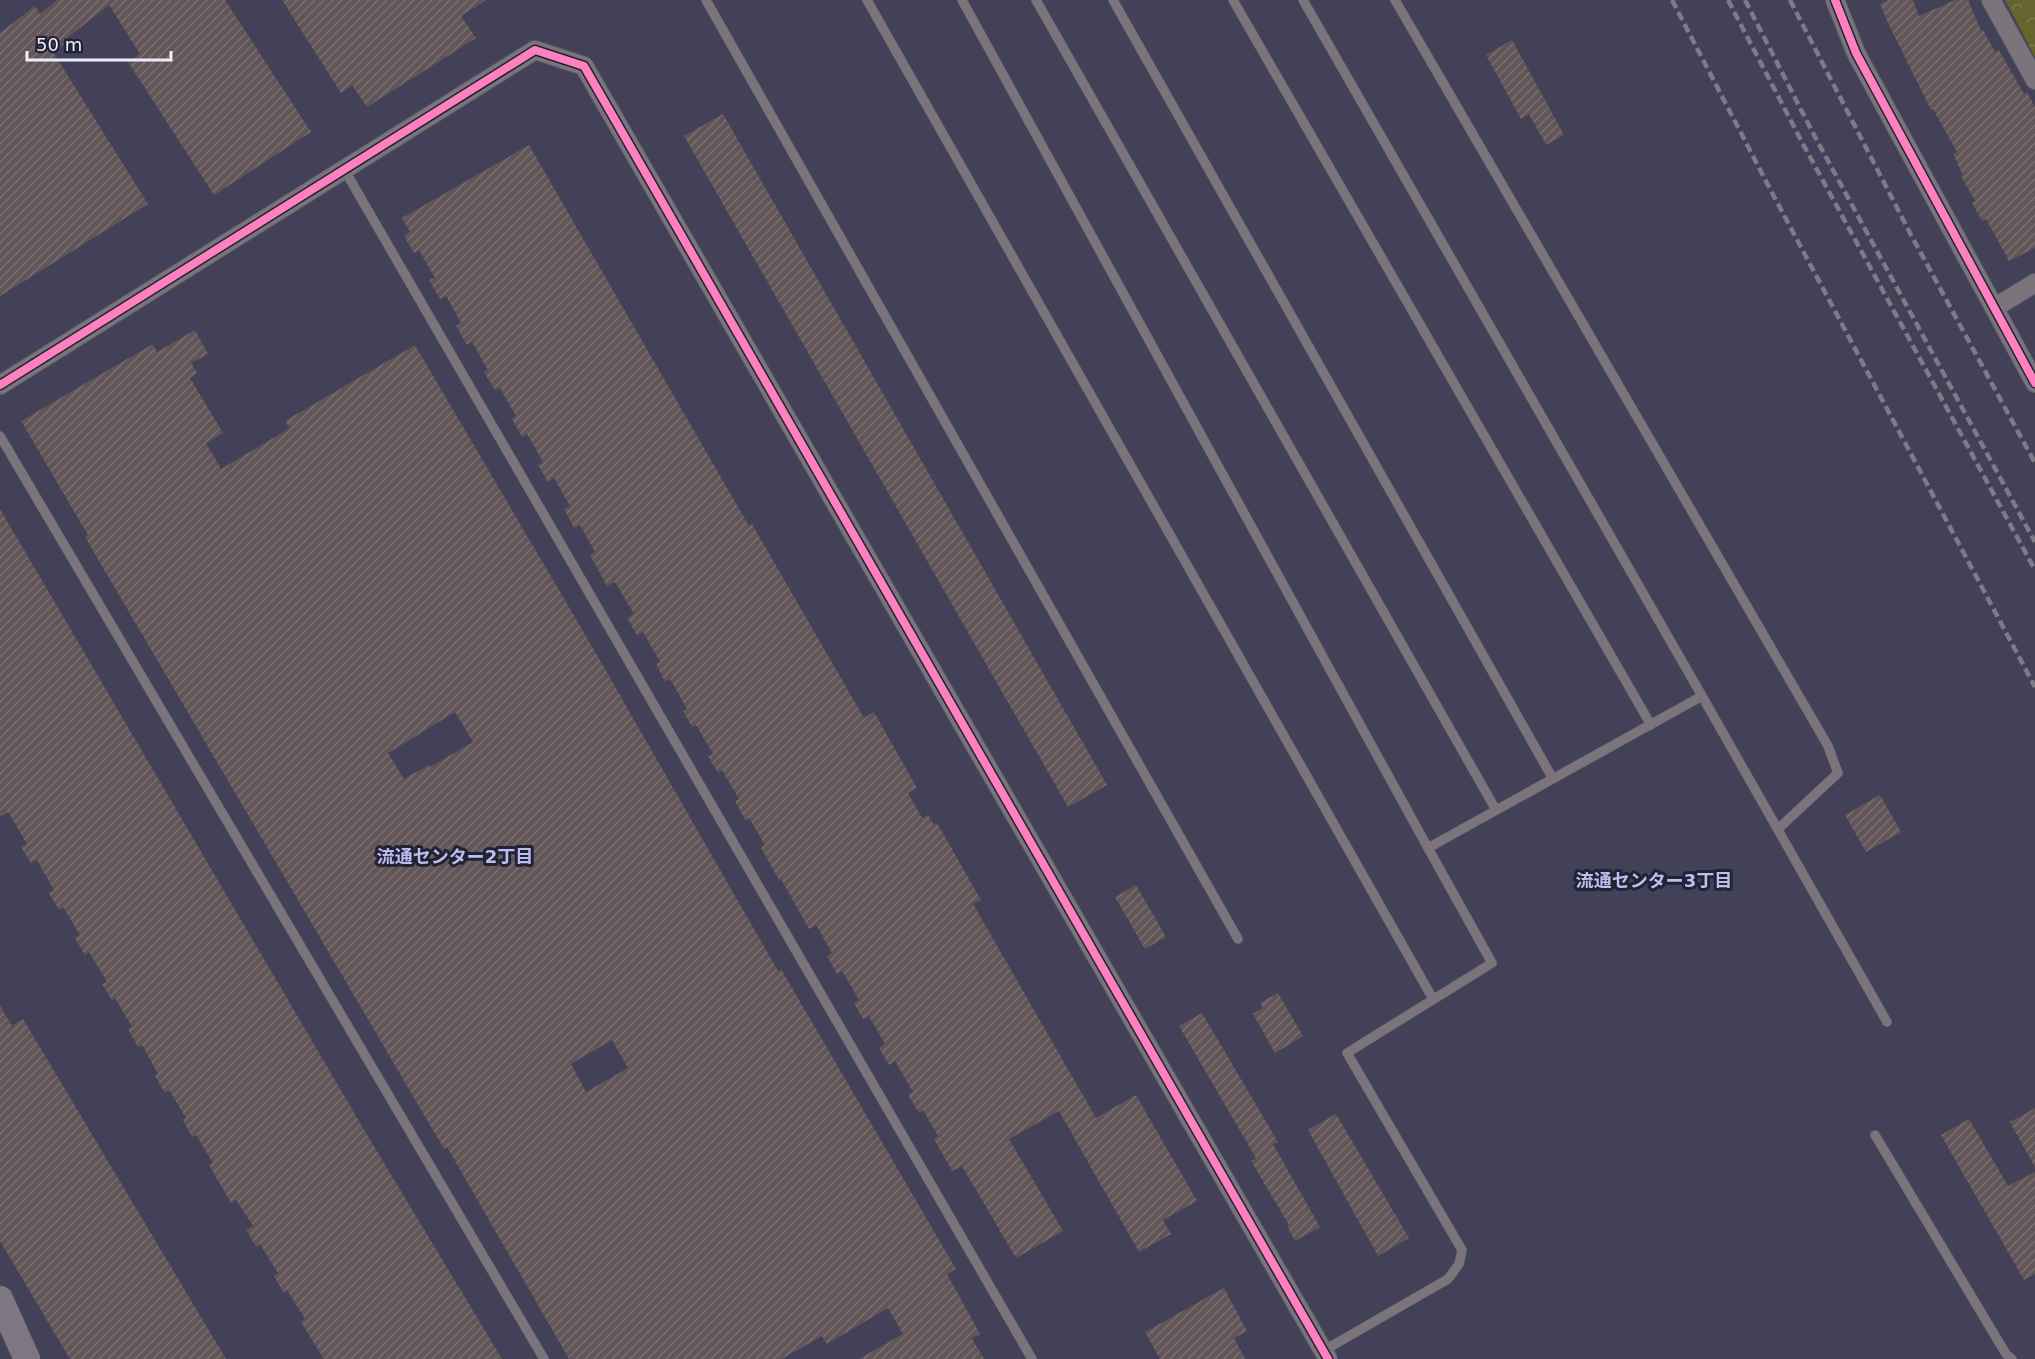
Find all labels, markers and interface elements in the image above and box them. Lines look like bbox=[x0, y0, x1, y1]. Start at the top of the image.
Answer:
scale bar bbox=[27, 24, 171, 62]
text: 50 m bbox=[36, 34, 82, 55]
district label: 流通センター2丁目 bbox=[377, 846, 533, 867]
district label: 流通センター3丁目 bbox=[1576, 870, 1732, 891]

